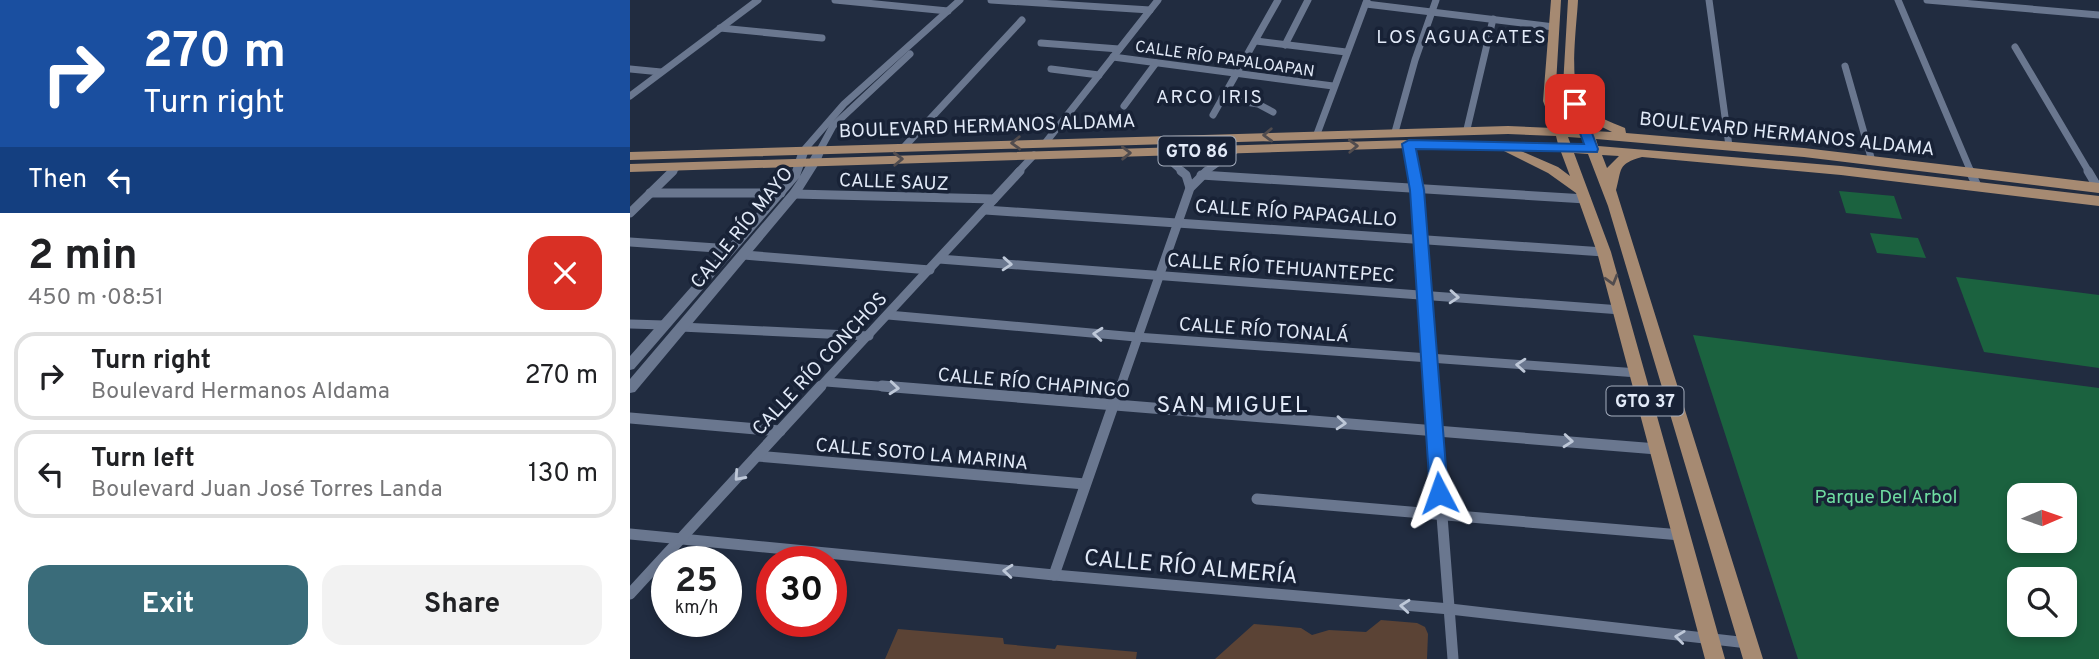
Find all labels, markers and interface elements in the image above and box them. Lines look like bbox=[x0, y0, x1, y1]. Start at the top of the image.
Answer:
text: 270 m bbox=[143, 23, 286, 85]
district label: LOS AGUACATES bbox=[1376, 26, 1548, 50]
icon: right bbox=[28, 28, 119, 119]
street label: CALLE RÍO PAPALOAPAN bbox=[1134, 35, 1316, 82]
pin bbox=[1545, 74, 1605, 134]
text: Turn right bbox=[143, 84, 285, 124]
icon: arrive bbox=[1556, 85, 1594, 123]
district label: ARCO IRIS bbox=[1156, 86, 1264, 110]
street label: BOULEVARD HERMANOS ALDAMA bbox=[1638, 108, 1936, 162]
street label: BOULEVARD HERMANOS ALDAMA bbox=[838, 110, 1136, 144]
one-way arrow bbox=[1263, 128, 1274, 143]
one-way arrow bbox=[1011, 136, 1022, 151]
road number: GTO 86 bbox=[1158, 136, 1236, 166]
one-way arrow bbox=[1348, 139, 1359, 154]
one-way arrow bbox=[1121, 145, 1131, 161]
one-way arrow bbox=[893, 152, 904, 167]
icon: left bbox=[101, 161, 139, 199]
street label: CALLE RÍO MAYO bbox=[685, 162, 799, 294]
text: Then bbox=[28, 164, 87, 197]
street label: CALLE SAUZ bbox=[839, 169, 949, 197]
street label: CALLE RÍO PAPAGALLO bbox=[1194, 194, 1398, 233]
text: 2 min bbox=[28, 231, 138, 284]
button: close bbox=[528, 236, 602, 310]
street label: CALLE RÍO TEHUANTEPEC bbox=[1166, 248, 1396, 289]
one-way arrow bbox=[1002, 257, 1013, 272]
one-way arrow bbox=[1604, 274, 1618, 286]
text: 450 m · 08:51 bbox=[28, 284, 164, 313]
street label: CALLE RÍO CONCHOS bbox=[747, 287, 893, 441]
one-way arrow bbox=[1449, 289, 1460, 304]
street label: CALLE RÍO TONALÁ bbox=[1178, 312, 1350, 349]
one-way arrow bbox=[1093, 326, 1104, 341]
text: Turn right bbox=[91, 345, 211, 378]
icon: right bbox=[32, 357, 70, 395]
one-way arrow bbox=[1515, 358, 1526, 373]
text: 270 m bbox=[525, 360, 598, 393]
street label: CALLE RÍO CHAPINGO bbox=[937, 363, 1131, 404]
text: Boulevard Hermanos Aldama bbox=[91, 378, 390, 407]
one-way arrow bbox=[889, 380, 900, 395]
road number: GTO 37 bbox=[1606, 386, 1684, 416]
district label: SAN MIGUEL bbox=[1157, 392, 1310, 421]
one-way arrow bbox=[1336, 415, 1347, 430]
one-way arrow bbox=[1562, 433, 1573, 448]
street label: CALLE SOTO LA MARINA bbox=[814, 434, 1029, 476]
text: Turn left bbox=[91, 443, 195, 476]
icon: left bbox=[32, 455, 70, 493]
position arrow bbox=[1402, 456, 1476, 530]
text: 130 m bbox=[528, 458, 598, 491]
one-way arrow bbox=[735, 468, 747, 481]
text: Boulevard Juan José Torres Landa bbox=[91, 476, 443, 505]
north arrow bbox=[2007, 483, 2077, 553]
map controls bbox=[2007, 483, 2077, 637]
park label: Parque Del Arbol bbox=[1814, 486, 1958, 510]
street label: CALLE RÍO ALMERÍA bbox=[1083, 544, 1299, 592]
speed limit sign: 30 bbox=[756, 546, 847, 637]
text: 25 bbox=[675, 560, 718, 604]
one-way arrow bbox=[1002, 564, 1013, 579]
button: Exit bbox=[28, 565, 308, 645]
button: Share bbox=[322, 565, 602, 645]
button: search bbox=[2007, 567, 2077, 637]
text: km/h bbox=[675, 597, 718, 620]
one-way arrow bbox=[1400, 599, 1411, 614]
one-way arrow bbox=[1674, 629, 1686, 644]

